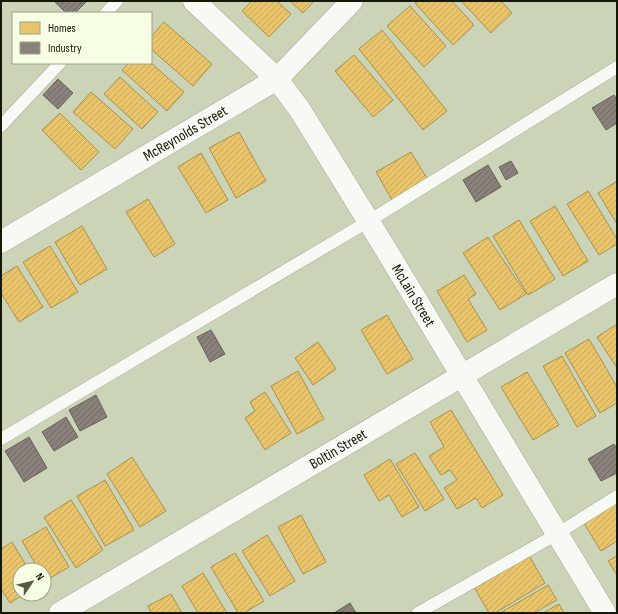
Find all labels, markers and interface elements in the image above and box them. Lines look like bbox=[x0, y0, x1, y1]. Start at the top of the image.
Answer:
legend bbox=[12, 12, 152, 64]
text: Homes bbox=[48, 21, 76, 36]
text: Industry bbox=[48, 41, 82, 56]
street label: McReynolds Street bbox=[140, 101, 231, 166]
street label: McLain Street bbox=[387, 261, 439, 331]
street label: Boltin Street bbox=[306, 425, 371, 474]
north arrow bbox=[12, 562, 52, 602]
text: N bbox=[33, 570, 47, 583]

